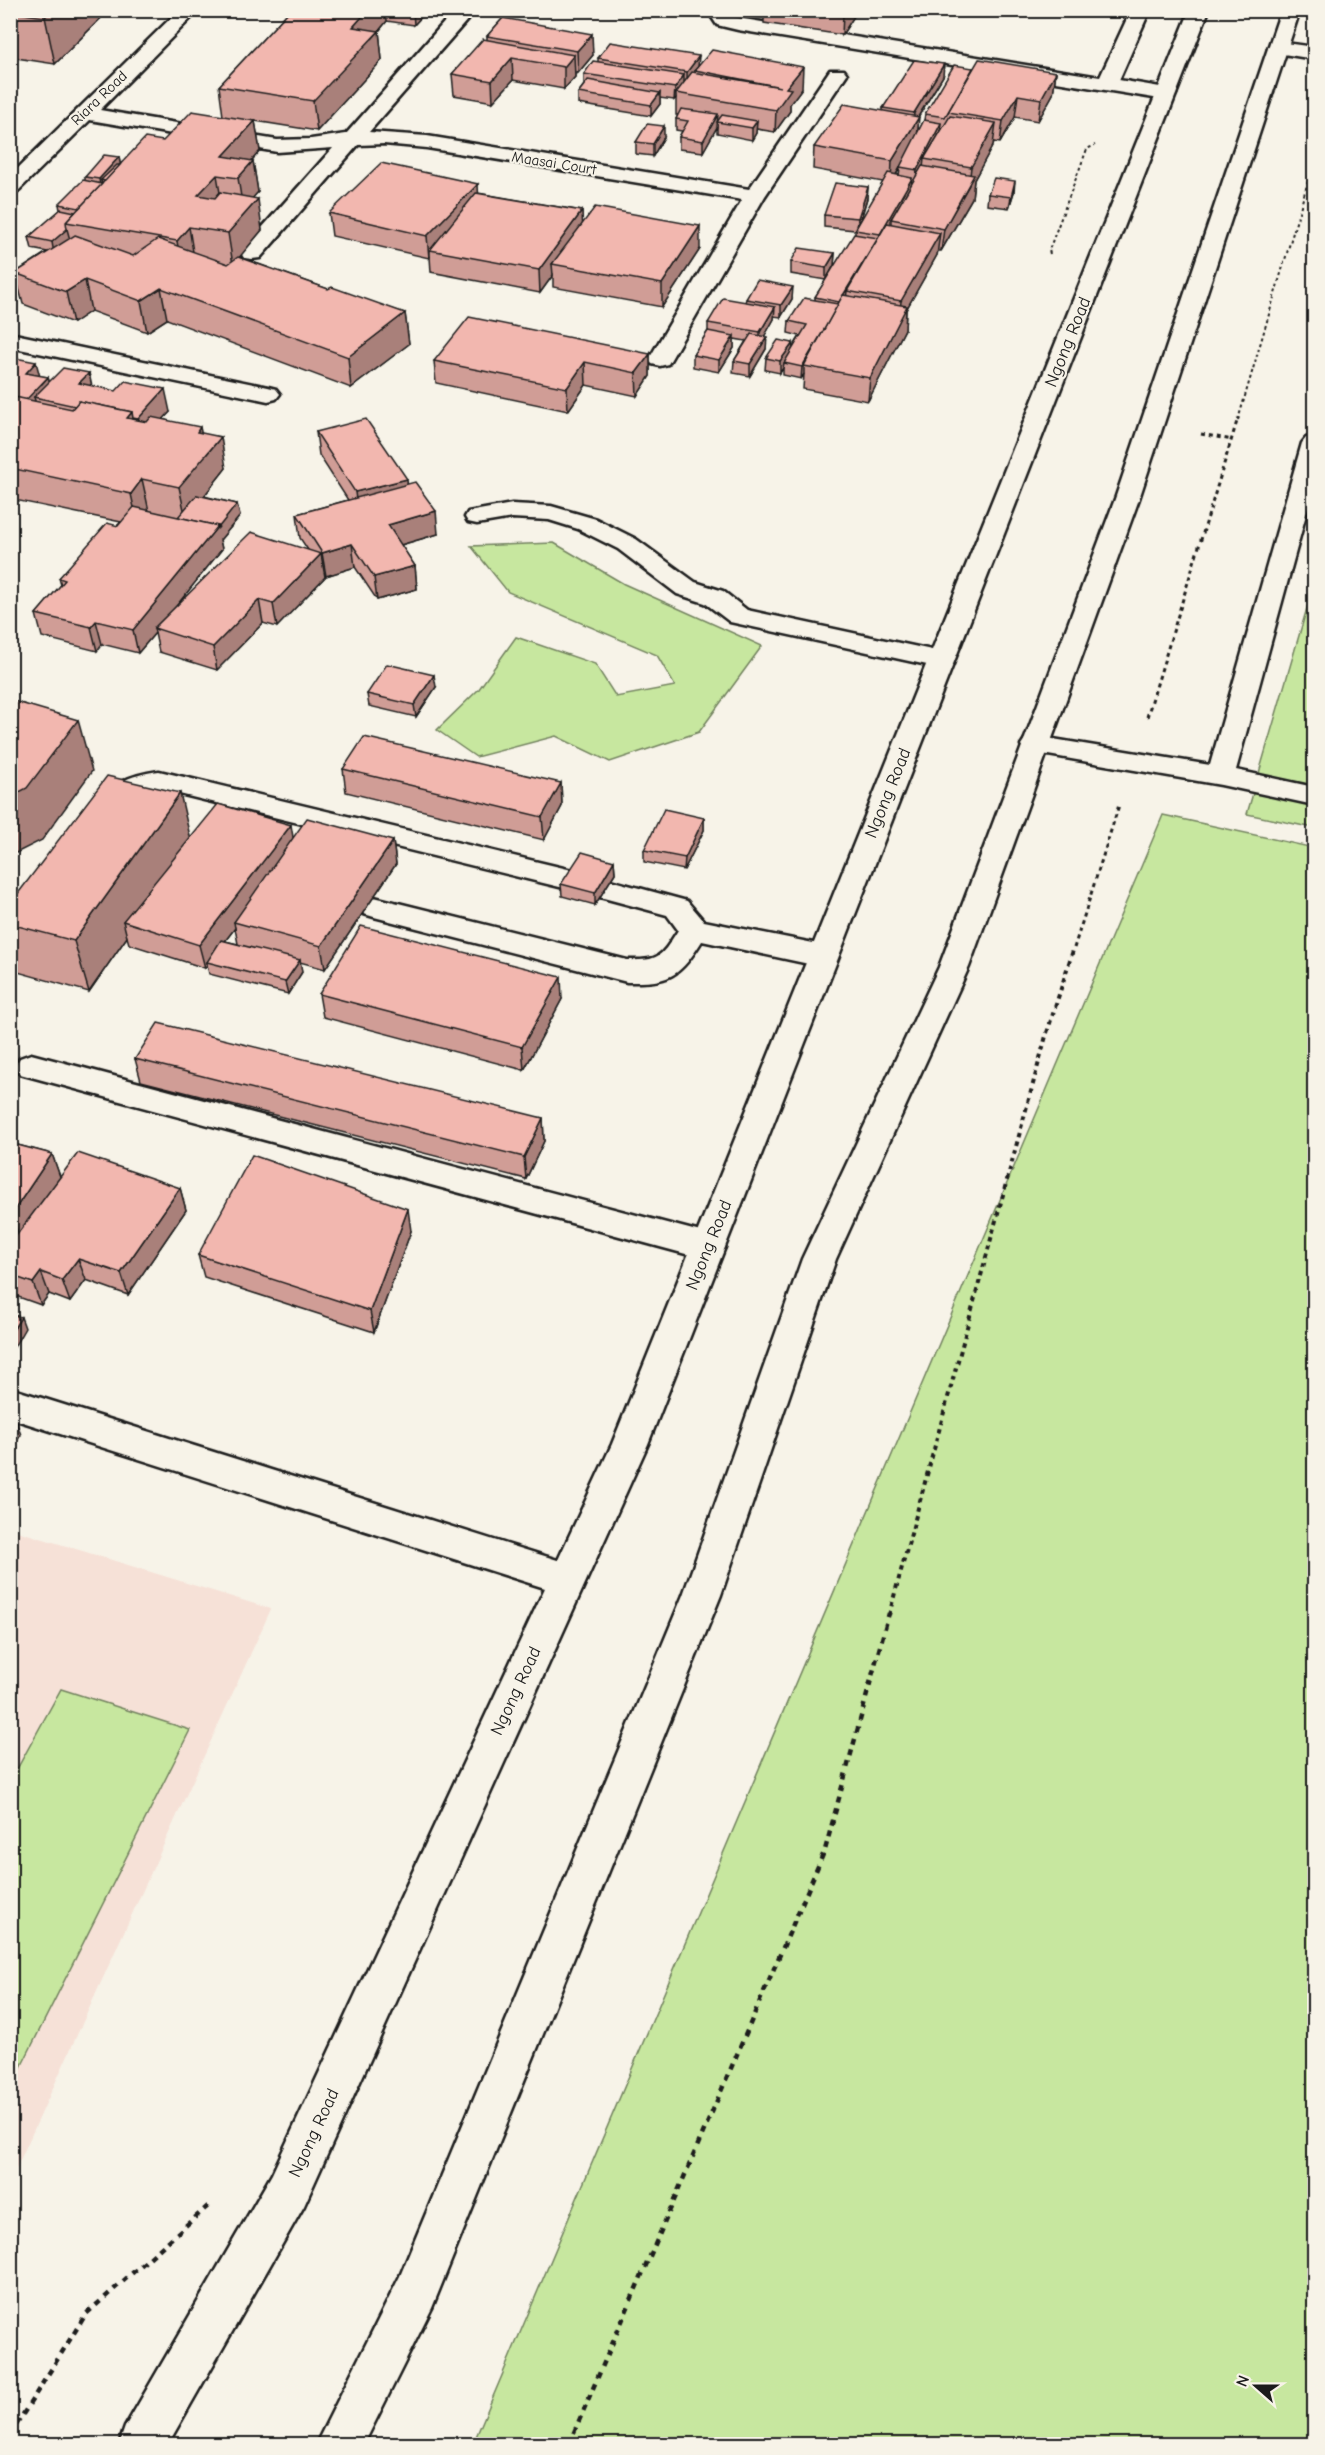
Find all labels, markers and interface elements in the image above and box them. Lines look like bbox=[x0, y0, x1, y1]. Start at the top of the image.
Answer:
street label: Riara Road bbox=[67, 67, 131, 129]
street label: Maasai Court bbox=[510, 147, 598, 179]
street label: Ngong Road bbox=[1040, 294, 1096, 390]
street label: Ngong Road bbox=[860, 745, 916, 841]
street label: Ngong Road bbox=[681, 1197, 737, 1293]
street label: Ngong Road bbox=[486, 1643, 546, 1739]
street label: Ngong Road bbox=[284, 2085, 344, 2181]
north arrow bbox=[1226, 2356, 1286, 2416]
text: N bbox=[1233, 2373, 1253, 2389]

